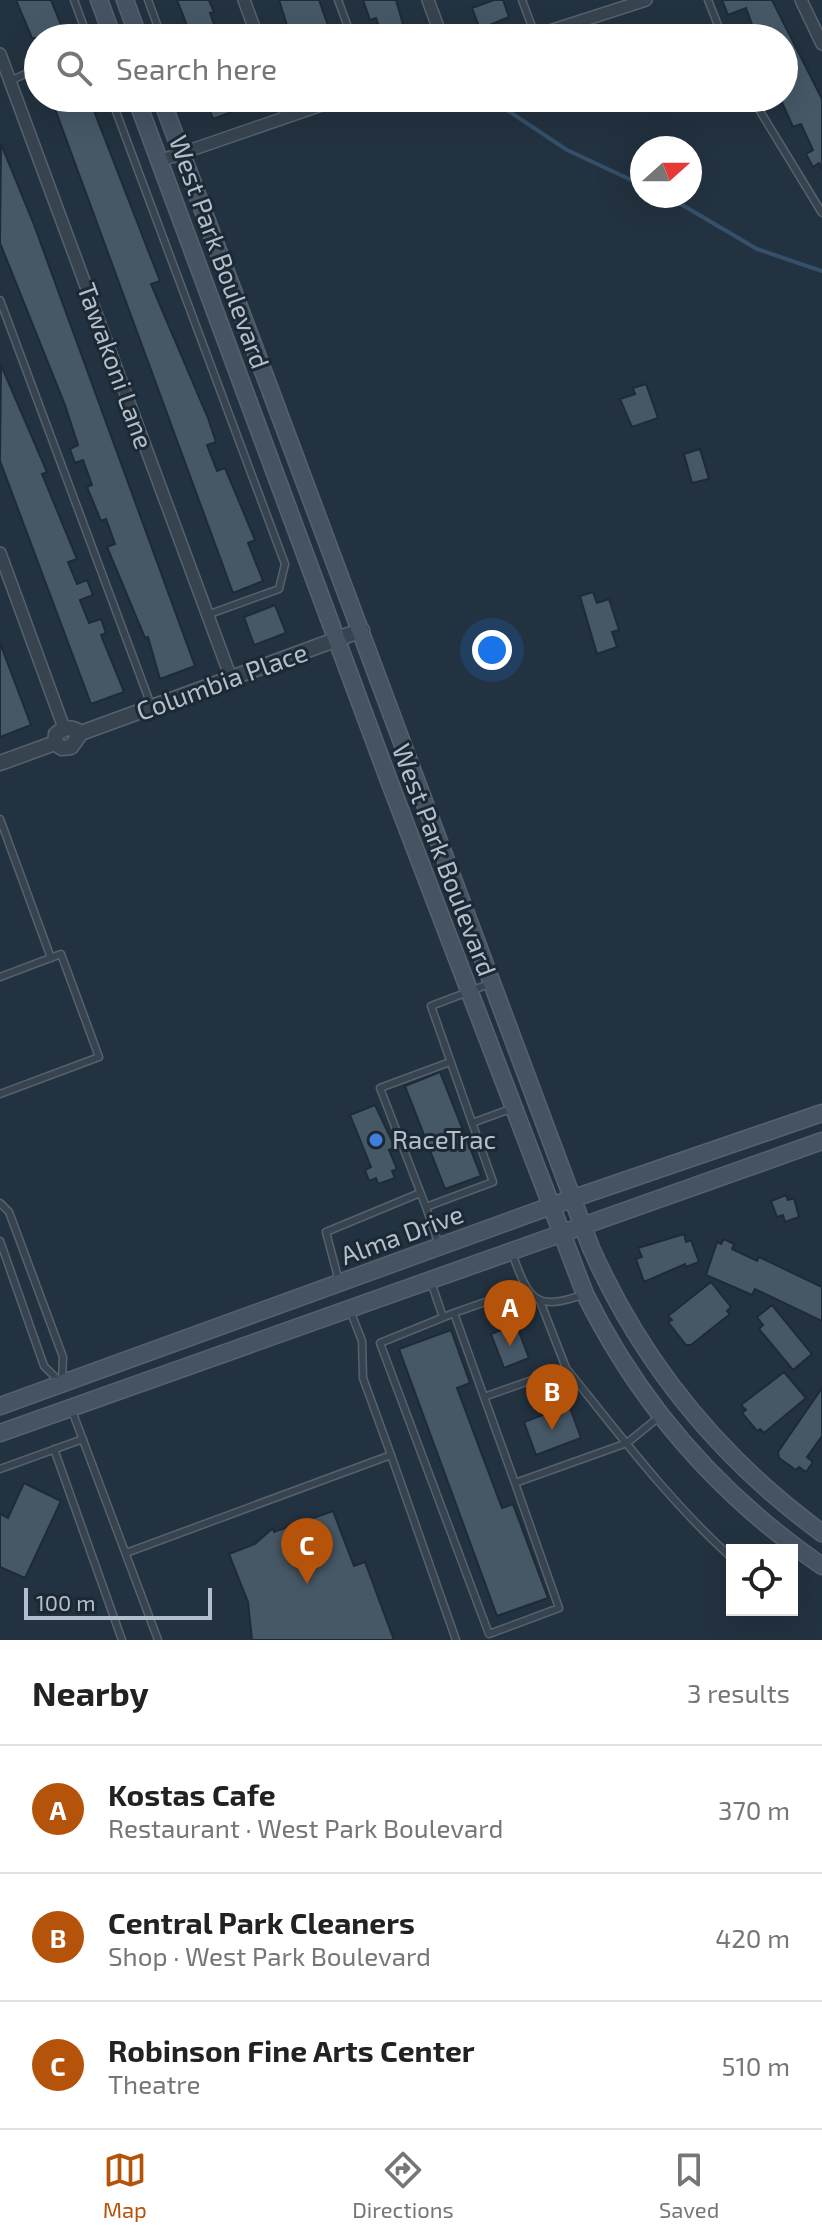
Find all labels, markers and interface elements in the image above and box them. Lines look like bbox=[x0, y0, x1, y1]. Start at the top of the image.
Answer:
search box bbox=[24, 24, 798, 112]
icon: search bbox=[52, 46, 96, 90]
text: Search here bbox=[116, 50, 277, 86]
street label: West Park Boulevard bbox=[164, 131, 277, 372]
north arrow bbox=[630, 136, 702, 208]
street label: Tawakoni Lane bbox=[72, 278, 161, 453]
your location bbox=[472, 630, 512, 670]
street label: Columbia Place bbox=[132, 635, 311, 726]
street label: West Park Boulevard bbox=[387, 739, 504, 980]
place label: RaceTrac bbox=[392, 1123, 496, 1154]
marker: RaceTrac bbox=[367, 1131, 385, 1149]
street label: Alma Drive bbox=[336, 1197, 467, 1270]
pin: A bbox=[484, 1280, 536, 1346]
pin: B bbox=[526, 1364, 578, 1430]
pin: C bbox=[281, 1518, 333, 1584]
map controls bbox=[726, 1544, 798, 1616]
button: locate bbox=[726, 1544, 798, 1616]
scale bar bbox=[24, 1584, 212, 1620]
text: 100 m bbox=[36, 1589, 95, 1615]
text: Nearby bbox=[32, 1672, 149, 1713]
text: 3 results bbox=[687, 1677, 790, 1708]
text: Kostas Cafe bbox=[108, 1776, 276, 1812]
text: A bbox=[50, 1794, 66, 1825]
text: 370 m bbox=[718, 1794, 790, 1825]
text: Restaurant · West Park Boulevard bbox=[108, 1812, 503, 1843]
text: Central Park Cleaners bbox=[108, 1904, 415, 1940]
text: B bbox=[50, 1922, 66, 1953]
text: 420 m bbox=[715, 1922, 790, 1953]
text: Shop · West Park Boulevard bbox=[108, 1940, 431, 1971]
text: Robinson Fine Arts Center bbox=[108, 2032, 475, 2068]
text: C bbox=[50, 2050, 66, 2081]
text: 510 m bbox=[721, 2050, 790, 2081]
text: Theatre bbox=[108, 2068, 200, 2099]
tab: Map bbox=[103, 2148, 147, 2222]
tab: Directions bbox=[352, 2148, 454, 2222]
tab: Saved bbox=[659, 2148, 719, 2222]

